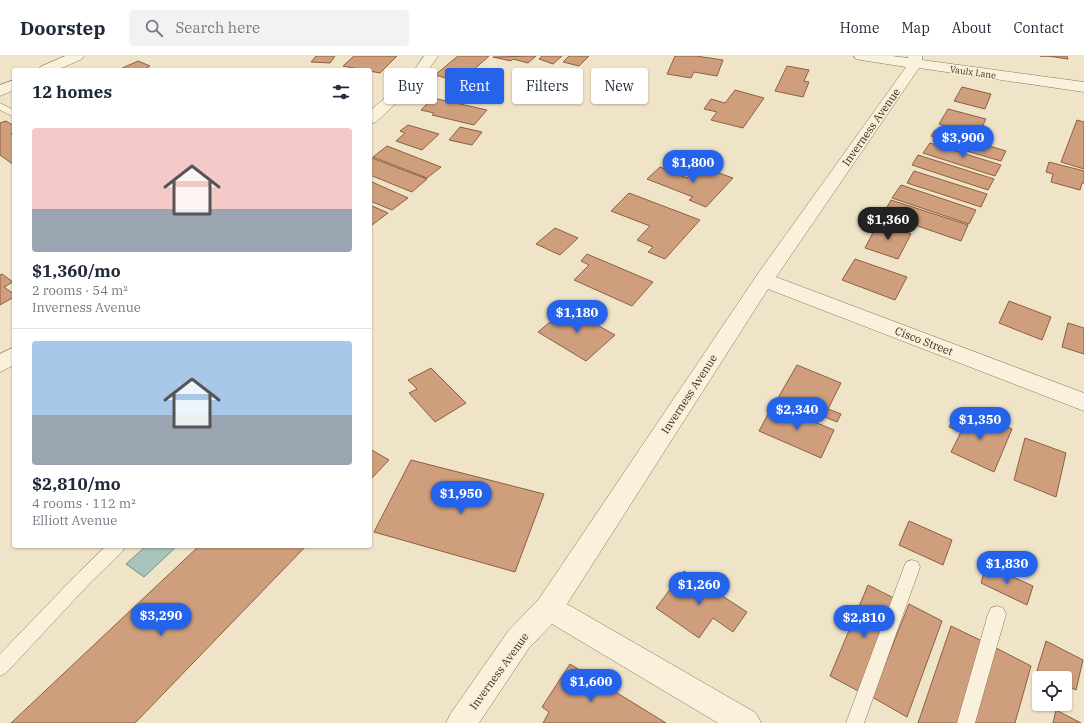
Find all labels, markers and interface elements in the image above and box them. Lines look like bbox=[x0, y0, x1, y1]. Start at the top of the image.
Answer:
search box bbox=[129, 10, 409, 46]
text: Doorstep bbox=[20, 16, 105, 40]
icon: search bbox=[143, 17, 165, 39]
text: Search here bbox=[175, 18, 260, 37]
text: Home bbox=[840, 19, 879, 37]
text: Map bbox=[901, 19, 930, 37]
text: About bbox=[952, 19, 991, 37]
text: Contact bbox=[1013, 19, 1064, 37]
street label: Vaulx Lane bbox=[949, 63, 997, 81]
chip: Buy bbox=[384, 68, 437, 104]
chip: Rent bbox=[445, 68, 504, 104]
chip: Filters bbox=[512, 68, 583, 104]
chip: New bbox=[591, 68, 648, 104]
text: 12 homes bbox=[32, 81, 112, 103]
icon: filters bbox=[330, 81, 352, 103]
street label: Inverness Avenue bbox=[839, 85, 903, 169]
pin: $3,900 bbox=[930, 125, 996, 159]
text: $3,900 bbox=[942, 129, 984, 146]
pin: $1,800 bbox=[660, 150, 726, 184]
icon: home bbox=[156, 154, 228, 226]
text: $1,800 bbox=[672, 154, 714, 171]
pin: $1,360 bbox=[855, 207, 921, 241]
text: $1,360 bbox=[867, 211, 909, 228]
text: $1,360/mo bbox=[32, 260, 121, 282]
text: 2 rooms · 54 m² bbox=[32, 282, 128, 299]
text: Inverness Avenue bbox=[32, 299, 141, 316]
pin: $1,180 bbox=[544, 300, 610, 334]
text: $1,180 bbox=[556, 304, 598, 321]
street label: Cisco Street bbox=[893, 323, 955, 359]
street label: Inverness Avenue bbox=[658, 352, 720, 436]
icon: home bbox=[156, 367, 228, 439]
pin: $2,340 bbox=[764, 397, 830, 431]
text: $2,340 bbox=[776, 401, 818, 418]
pin: $1,350 bbox=[947, 407, 1013, 441]
text: $1,350 bbox=[959, 411, 1001, 428]
text: $2,810/mo bbox=[32, 473, 121, 495]
pin: $1,950 bbox=[428, 481, 494, 515]
text: $1,950 bbox=[440, 485, 482, 502]
text: 4 rooms · 112 m² bbox=[32, 495, 136, 512]
text: Elliott Avenue bbox=[32, 512, 117, 529]
pin: $1,830 bbox=[974, 551, 1040, 585]
text: $1,830 bbox=[986, 555, 1028, 572]
pin: $1,260 bbox=[666, 572, 732, 606]
text: $1,260 bbox=[678, 576, 720, 593]
pin: $3,290 bbox=[128, 603, 194, 637]
pin: $2,810 bbox=[831, 605, 897, 639]
text: $3,290 bbox=[140, 607, 182, 624]
text: $2,810 bbox=[843, 609, 885, 626]
street label: Inverness Avenue bbox=[466, 630, 532, 712]
pin: $1,600 bbox=[558, 669, 624, 703]
map controls bbox=[1032, 671, 1072, 711]
button: locate bbox=[1032, 671, 1072, 711]
text: $1,600 bbox=[570, 673, 612, 690]

